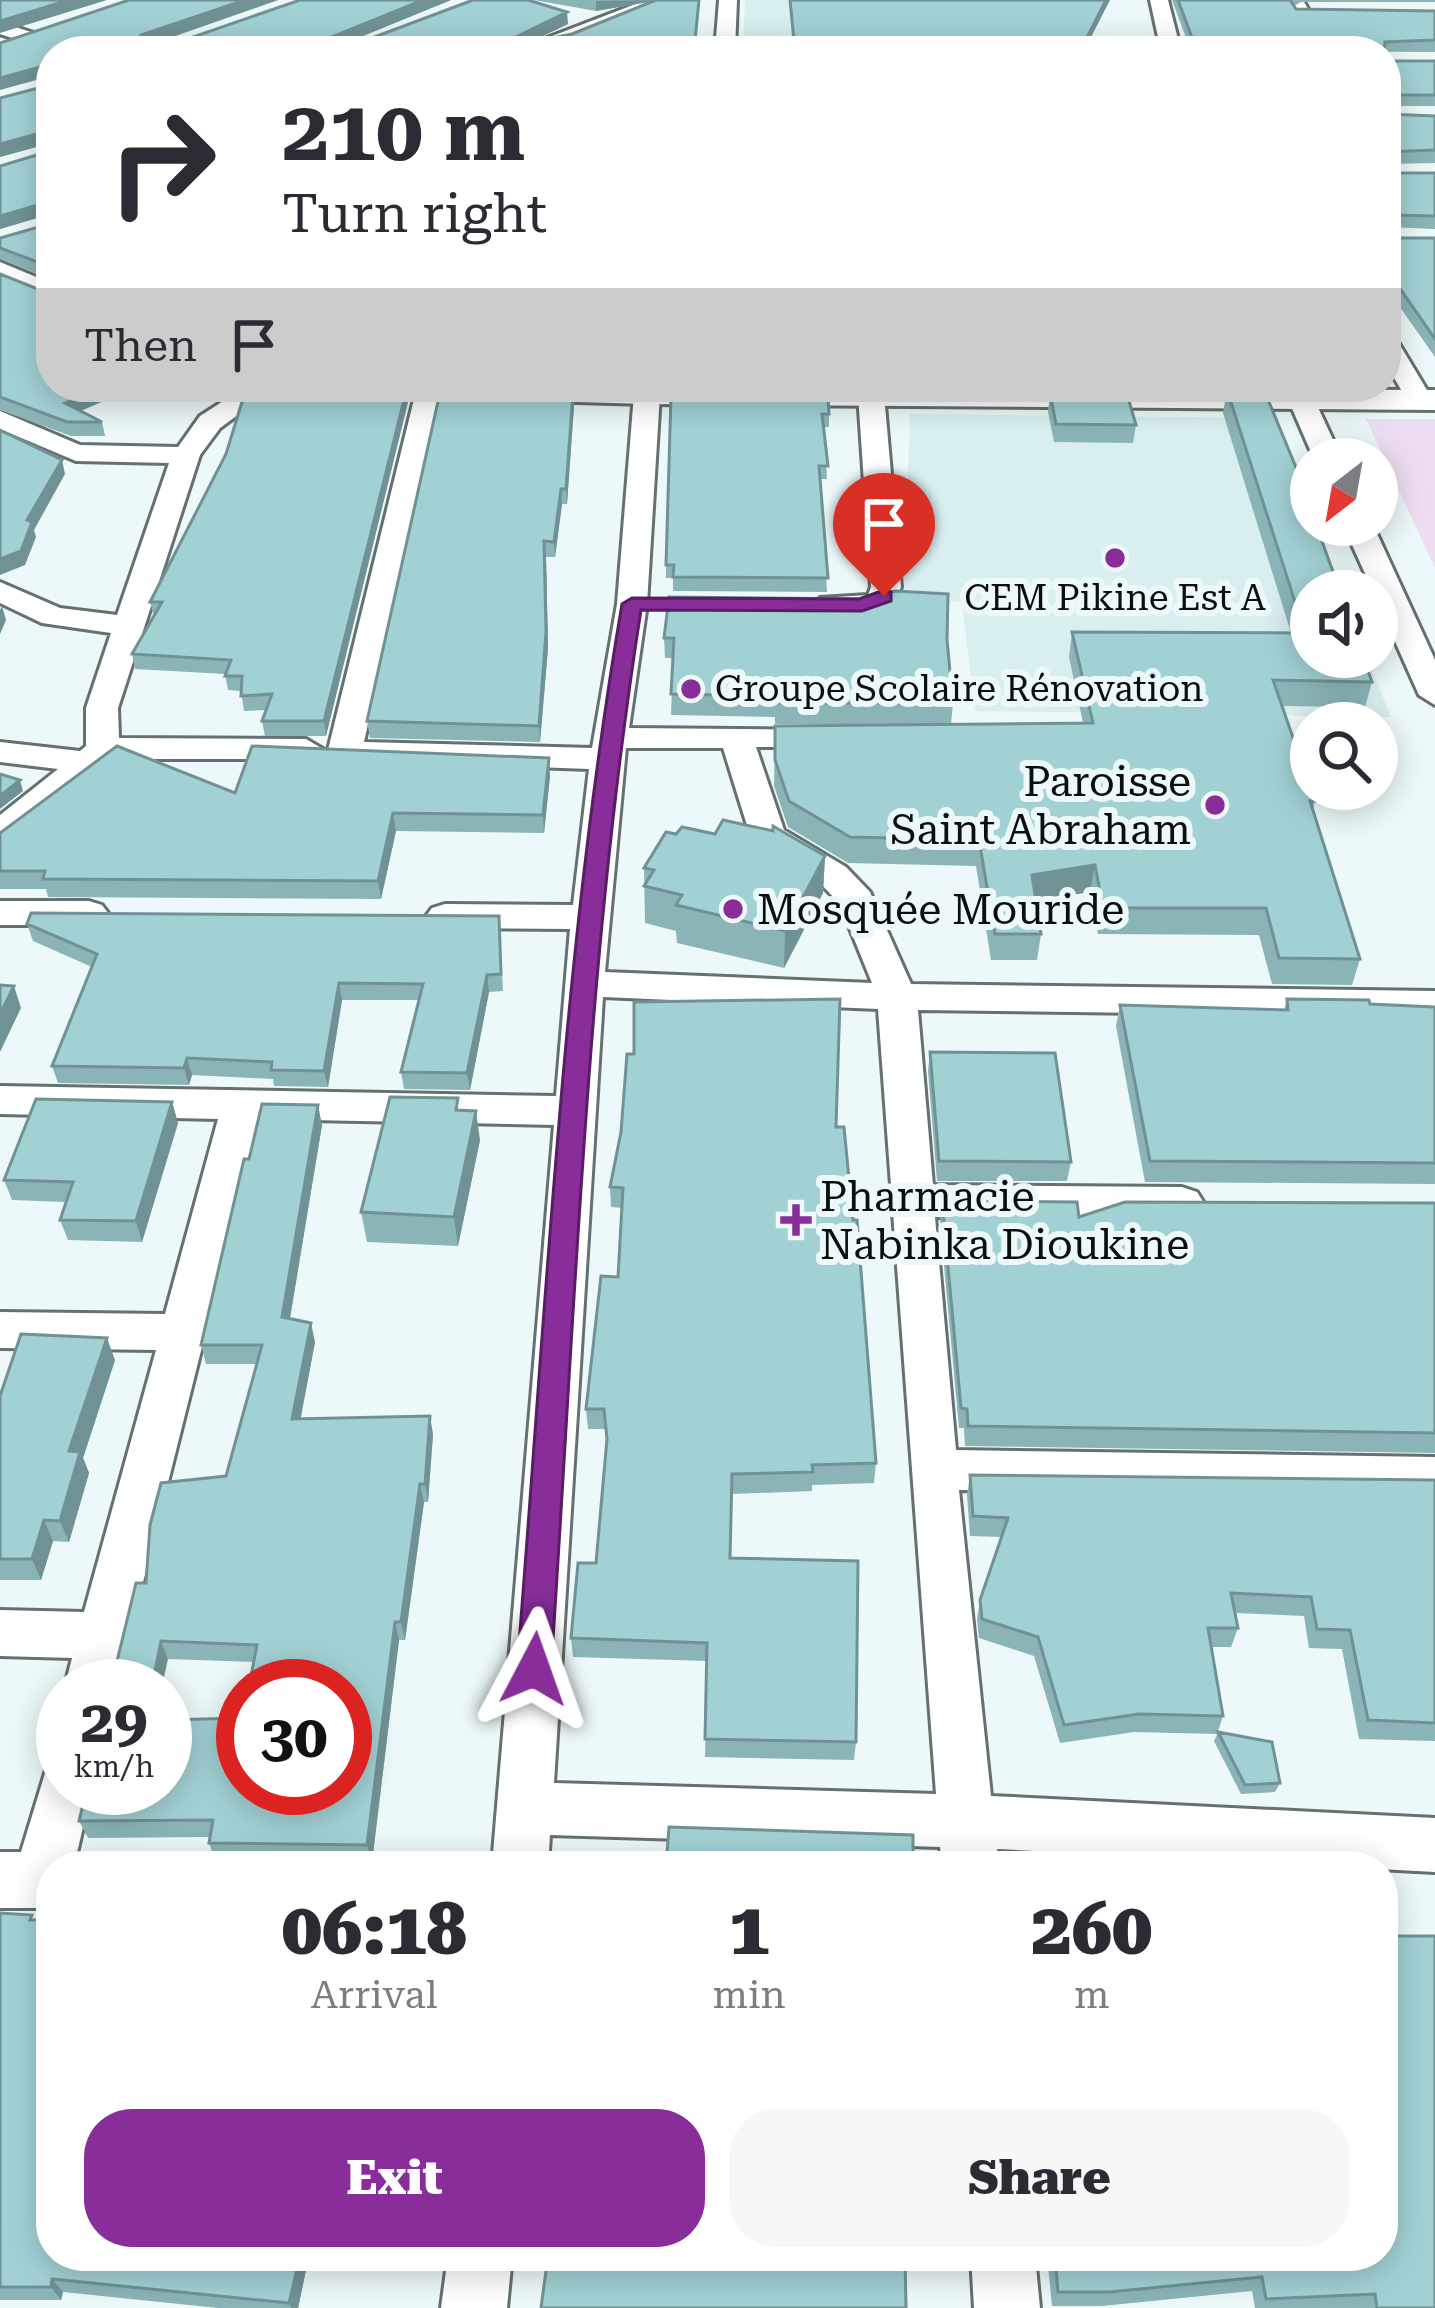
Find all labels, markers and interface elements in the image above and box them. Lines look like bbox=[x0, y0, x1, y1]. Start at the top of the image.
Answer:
text: 210 m bbox=[282, 82, 525, 180]
icon: right bbox=[84, 84, 240, 240]
text: Turn right bbox=[282, 182, 547, 245]
icon: arrive bbox=[221, 312, 287, 378]
text: Then bbox=[84, 319, 197, 372]
north arrow bbox=[1290, 438, 1398, 546]
map controls bbox=[1290, 438, 1398, 810]
pin bbox=[833, 473, 935, 596]
icon: arrive bbox=[851, 491, 917, 557]
marker: CEM Pikine Est A bbox=[1102, 545, 1128, 571]
button: sound bbox=[1290, 570, 1398, 678]
place label: CEM Pikine Est A bbox=[964, 577, 1266, 619]
place label: Groupe Scolaire Rénovation bbox=[715, 668, 1204, 710]
marker: Groupe Scolaire Rénovation bbox=[678, 676, 704, 702]
button: search bbox=[1290, 702, 1398, 810]
place label: Paroisse Saint Abraham bbox=[890, 757, 1191, 854]
marker: Paroisse Saint Abraham bbox=[1202, 792, 1228, 818]
place label: Mosquée Mouride bbox=[757, 885, 1124, 934]
marker: Mosquée Mouride bbox=[720, 896, 746, 922]
place label: Pharmacie Nabinka Dioukine bbox=[820, 1172, 1189, 1269]
marker: Pharmacie Nabinka Dioukine bbox=[783, 1207, 809, 1233]
position arrow bbox=[471, 1606, 597, 1732]
speed limit sign: 30 bbox=[216, 1659, 372, 1815]
text: 29 bbox=[80, 1686, 148, 1757]
text: km/h bbox=[74, 1749, 154, 1784]
text: 06:18 bbox=[282, 1887, 467, 1972]
text: 1 bbox=[729, 1887, 769, 1972]
text: 260 bbox=[1031, 1887, 1152, 1972]
text: Arrival bbox=[311, 1972, 438, 2018]
text: min bbox=[713, 1972, 786, 2018]
text: m bbox=[1074, 1972, 1110, 2018]
button: Exit bbox=[84, 2109, 705, 2247]
button: Share bbox=[729, 2109, 1350, 2247]

